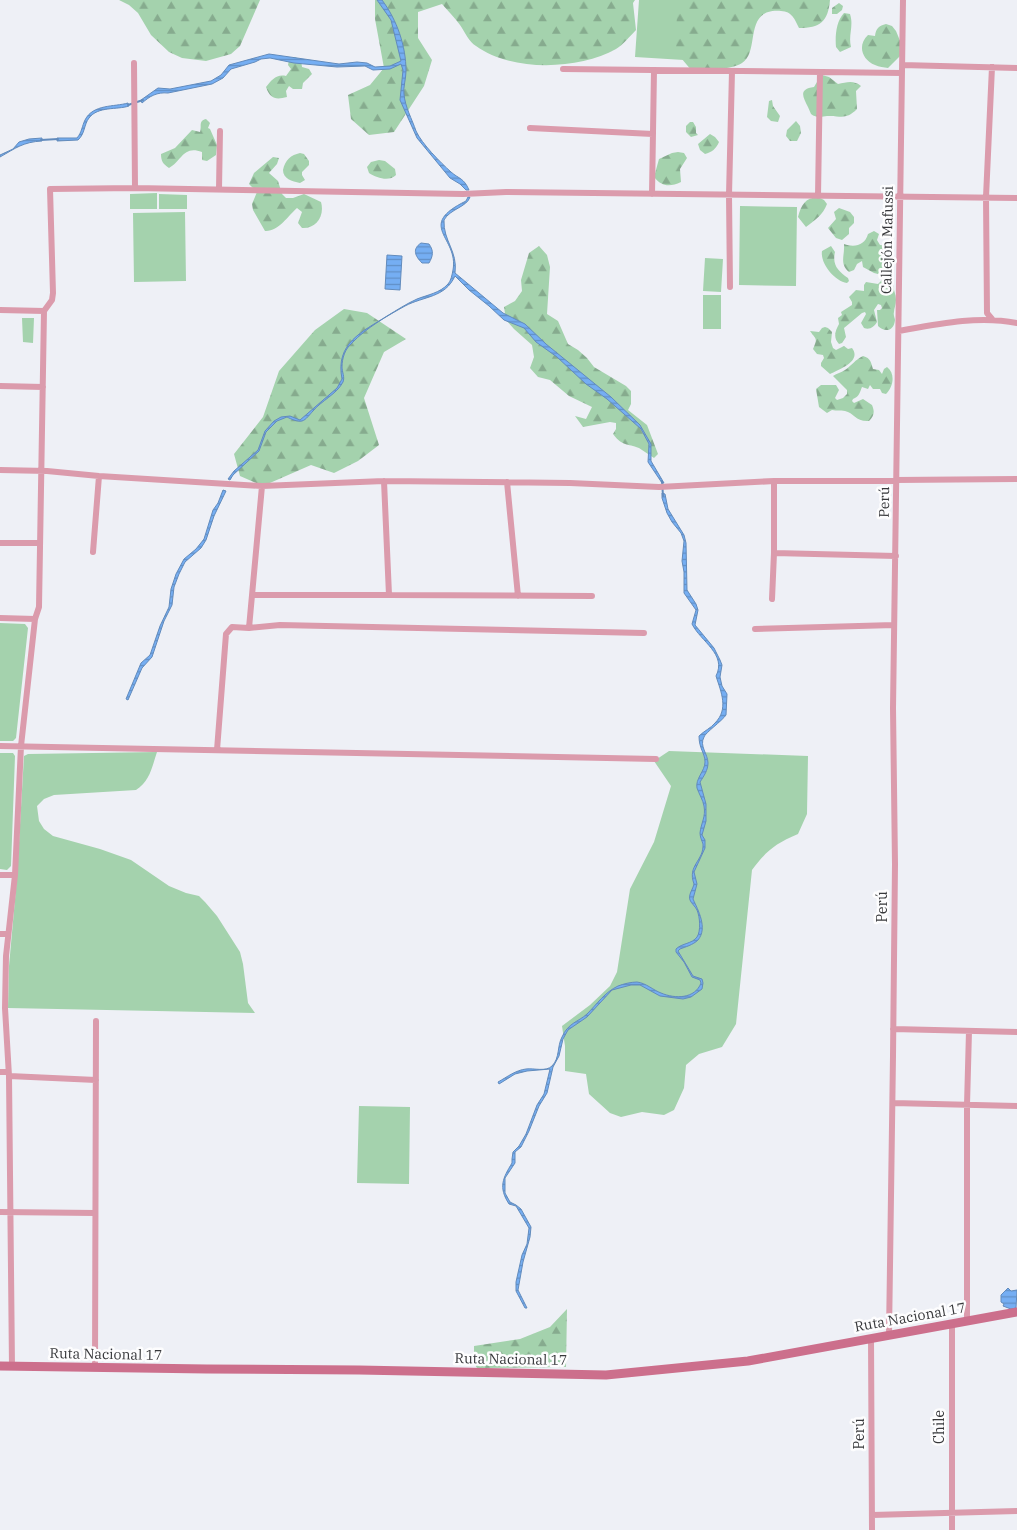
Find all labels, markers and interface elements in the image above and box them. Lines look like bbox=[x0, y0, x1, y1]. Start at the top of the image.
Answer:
street label: Callejón Mafussi bbox=[877, 186, 897, 294]
street label: Perú bbox=[875, 486, 893, 518]
street label: Perú bbox=[873, 891, 891, 923]
street label: Ruta Nacional 17 bbox=[853, 1298, 967, 1336]
street label: Ruta Nacional 17 bbox=[50, 1344, 162, 1364]
street label: Ruta Nacional 17 bbox=[455, 1349, 567, 1369]
street label: Chile bbox=[930, 1410, 948, 1444]
street label: Perú bbox=[850, 1418, 868, 1450]

